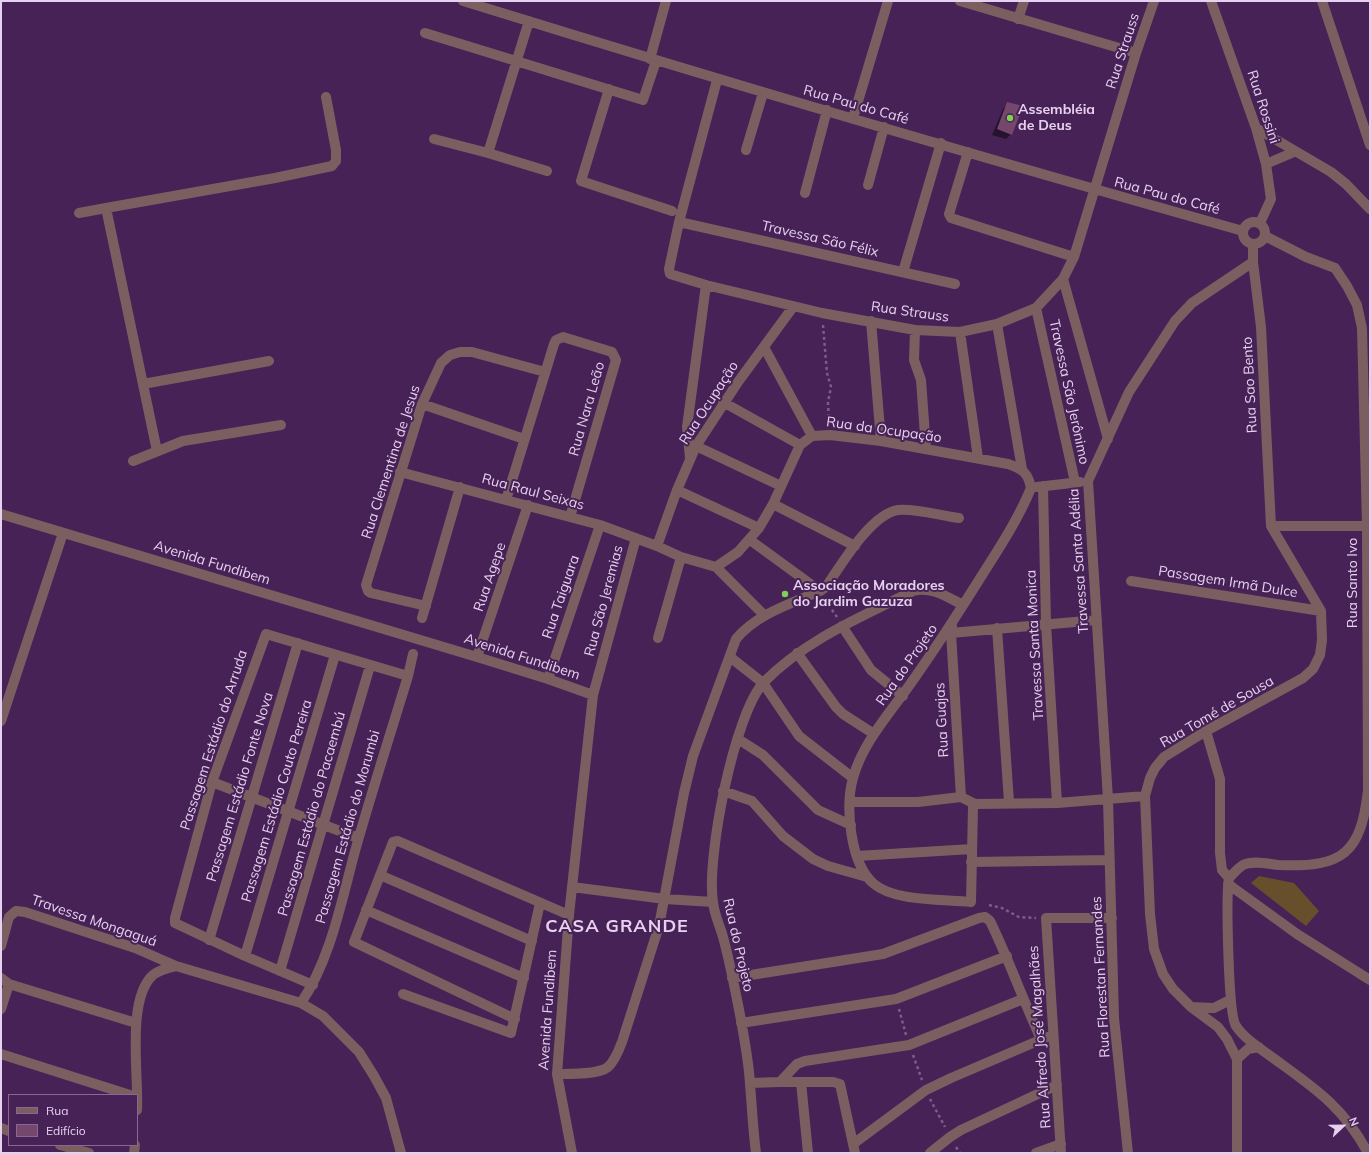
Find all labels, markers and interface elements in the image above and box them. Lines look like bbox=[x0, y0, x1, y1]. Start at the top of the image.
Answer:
street label: Rua Strauss bbox=[1103, 11, 1143, 91]
street label: Rua Rossini bbox=[1243, 68, 1283, 146]
street label: Rua Pau do Café bbox=[801, 82, 911, 128]
place label: Assembléia de Deus bbox=[1018, 102, 1095, 134]
marker: Assembléia de Deus bbox=[1005, 113, 1015, 123]
street label: Rua Pau do Café bbox=[1112, 174, 1222, 218]
street label: Travessa São Félix bbox=[760, 217, 880, 261]
street label: Rua Strauss bbox=[870, 298, 950, 326]
street label: Travessa São Jerônimo bbox=[1045, 318, 1093, 466]
street label: Rua Sao Bento bbox=[1239, 336, 1261, 434]
street label: Rua Ocupação bbox=[676, 358, 742, 448]
street label: Rua Nara Leão bbox=[566, 360, 608, 458]
street label: Rua Clementina de Jesus bbox=[358, 383, 424, 541]
street label: Rua da Ocupação bbox=[825, 414, 943, 446]
street label: Rua Raul Seixas bbox=[480, 470, 586, 514]
street label: Travessa Santa Adélia bbox=[1066, 488, 1092, 634]
street label: Avenida Fundibem bbox=[152, 537, 272, 589]
street label: Rua Santo Ivo bbox=[1345, 538, 1361, 628]
street label: Rua Agepe bbox=[470, 540, 510, 614]
street label: Rua São Jeremias bbox=[581, 544, 627, 658]
street label: Rua Taiguara bbox=[539, 553, 583, 641]
street label: Passagem Irmã Dulce bbox=[1157, 563, 1299, 601]
street label: Travessa Santa Monica bbox=[1023, 569, 1047, 721]
place label: Associação Moradores do Jardim Gazuza bbox=[793, 578, 945, 610]
marker: Associação Moradores do Jardim Gazuza bbox=[780, 589, 790, 599]
street label: Rua do Projeto bbox=[873, 621, 941, 709]
street label: Avenida Fundibem bbox=[462, 630, 582, 684]
street label: Passagem Estádio do Arruda bbox=[177, 648, 251, 832]
street label: Rua Tomé de Sousa bbox=[1157, 673, 1277, 751]
street label: Rua Guajas bbox=[932, 682, 952, 758]
street label: Passagem Estádio Fonte Nova bbox=[203, 690, 277, 884]
street label: Passagem Estádio Couto Pereira bbox=[238, 698, 316, 904]
street label: Passagem Estádio do Pacaembú bbox=[275, 710, 349, 918]
street label: Passagem Estádio do Morumbi bbox=[312, 728, 384, 926]
street label: Travessa Mongaguá bbox=[29, 892, 159, 950]
street label: Rua Florestan Fernandes bbox=[1088, 896, 1114, 1058]
street label: Rua do Projeto bbox=[719, 897, 757, 993]
district label: CASA GRANDE bbox=[545, 916, 689, 938]
street label: Rua Alfredo José Magalhães bbox=[1025, 945, 1055, 1129]
street label: Avenida Fundibem bbox=[535, 949, 561, 1071]
legend bbox=[8, 1094, 138, 1146]
text: Rua bbox=[46, 1103, 68, 1118]
north arrow bbox=[1323, 1106, 1363, 1146]
text: N bbox=[1346, 1115, 1362, 1128]
text: Edifício bbox=[46, 1123, 86, 1138]

